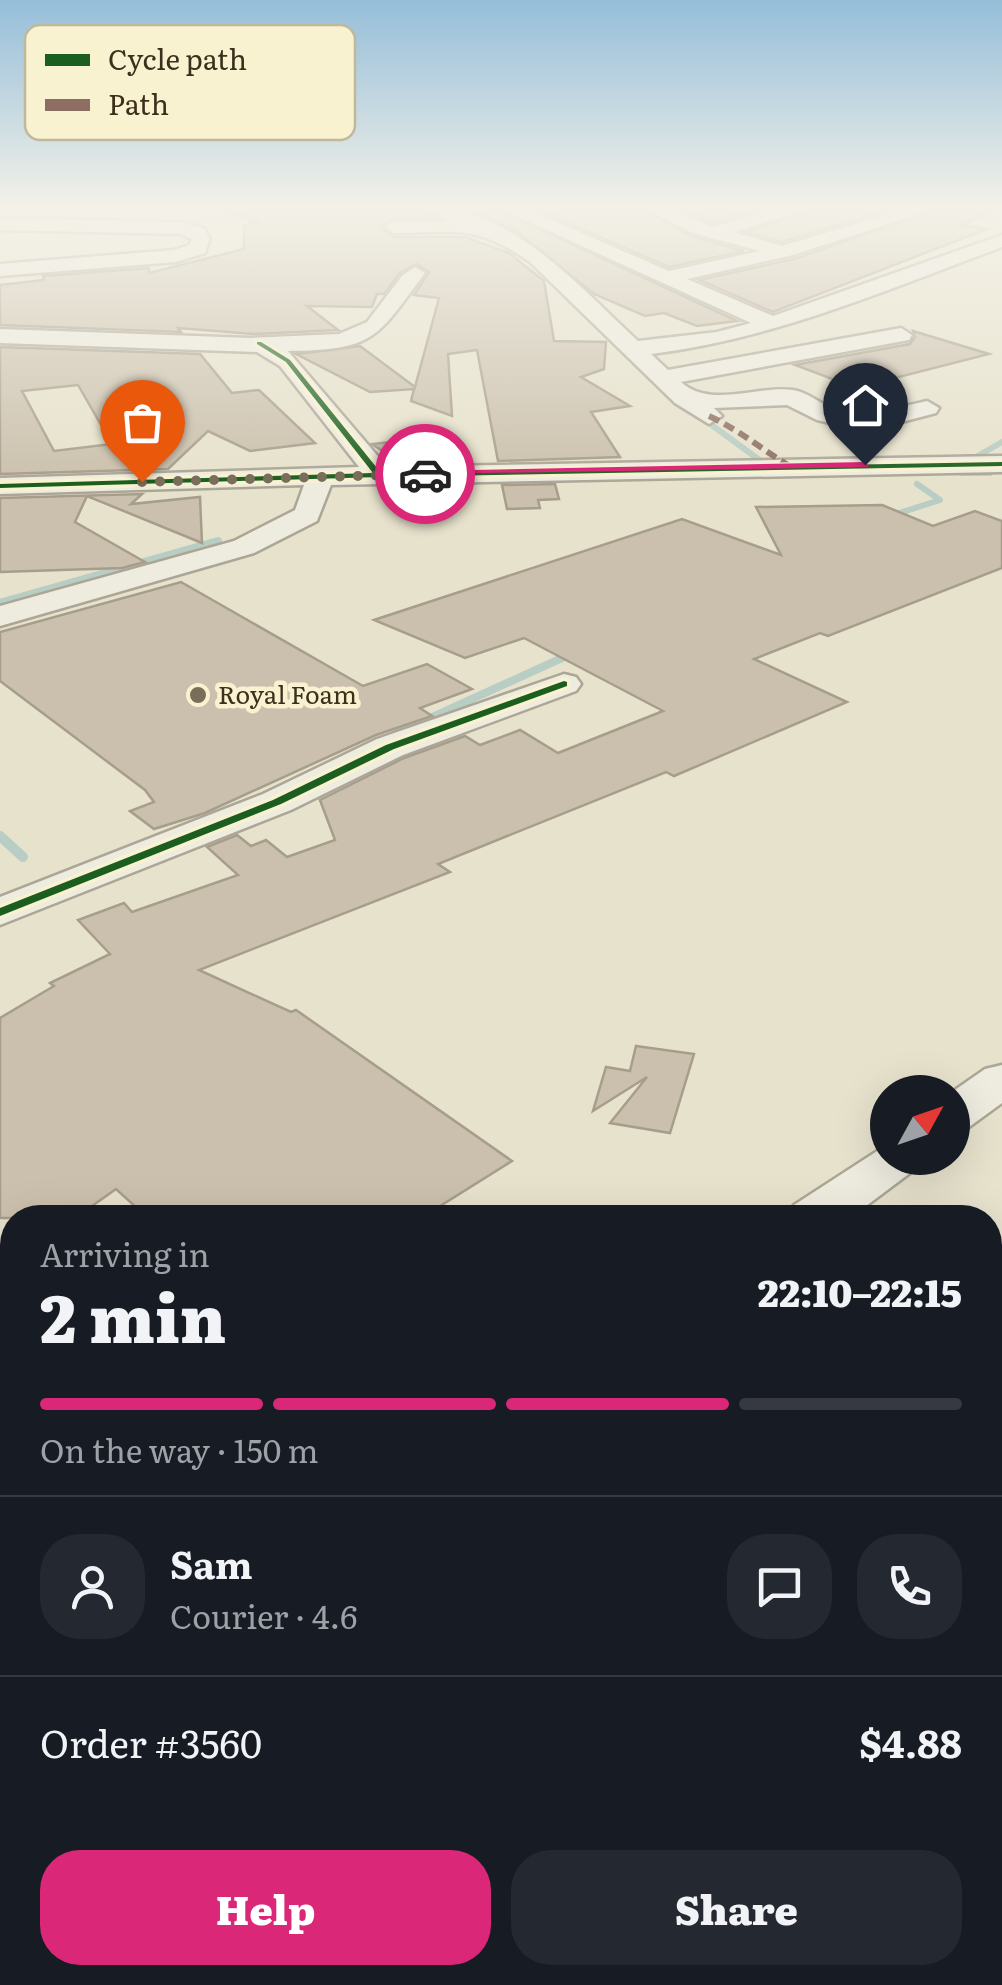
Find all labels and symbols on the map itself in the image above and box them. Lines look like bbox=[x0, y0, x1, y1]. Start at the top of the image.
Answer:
legend bbox=[25, 25, 355, 140]
text: Cycle path bbox=[108, 37, 247, 79]
text: Path bbox=[108, 82, 169, 124]
pin bbox=[823, 363, 908, 466]
pin bbox=[100, 380, 185, 483]
courier bbox=[375, 424, 475, 524]
place label: Royal Foam bbox=[218, 675, 357, 712]
marker: Royal Foam bbox=[187, 684, 209, 706]
north arrow bbox=[870, 1075, 970, 1175]

